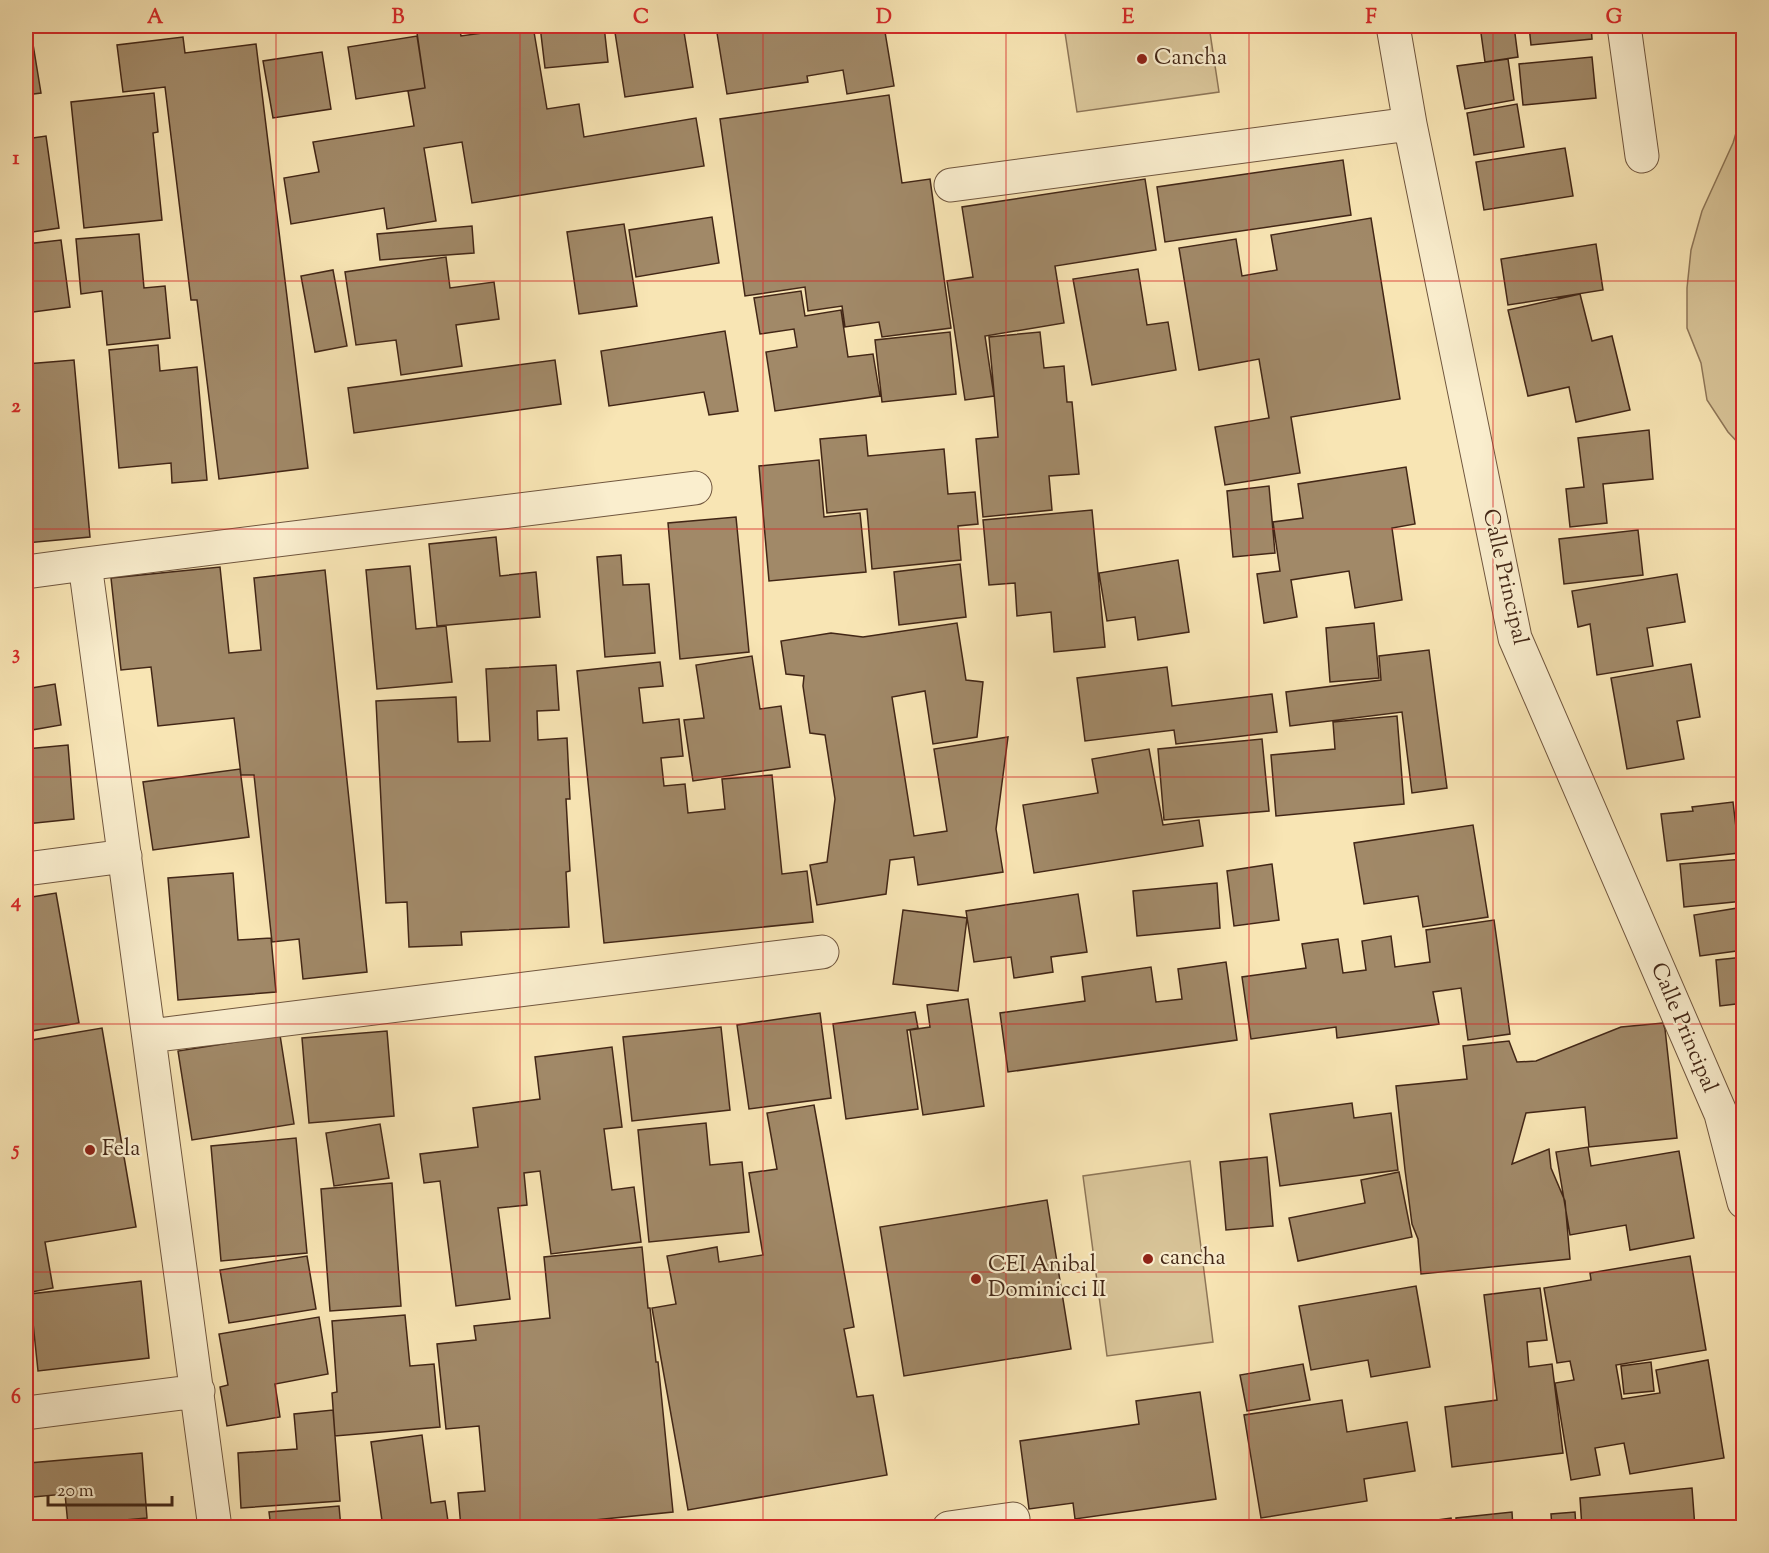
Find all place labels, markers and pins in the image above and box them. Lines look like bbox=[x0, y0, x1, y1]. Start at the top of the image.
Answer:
place label: Cancha bbox=[1154, 43, 1227, 75]
marker: Cancha bbox=[1135, 52, 1149, 66]
place label: Fela bbox=[102, 1134, 140, 1166]
marker: Fela bbox=[83, 1143, 97, 1157]
place label: cancha bbox=[1160, 1243, 1226, 1275]
place label: CEI Anibal Dominicci II bbox=[988, 1250, 1106, 1307]
marker: cancha bbox=[1141, 1252, 1155, 1266]
marker: CEI Anibal Dominicci II bbox=[969, 1272, 983, 1286]

